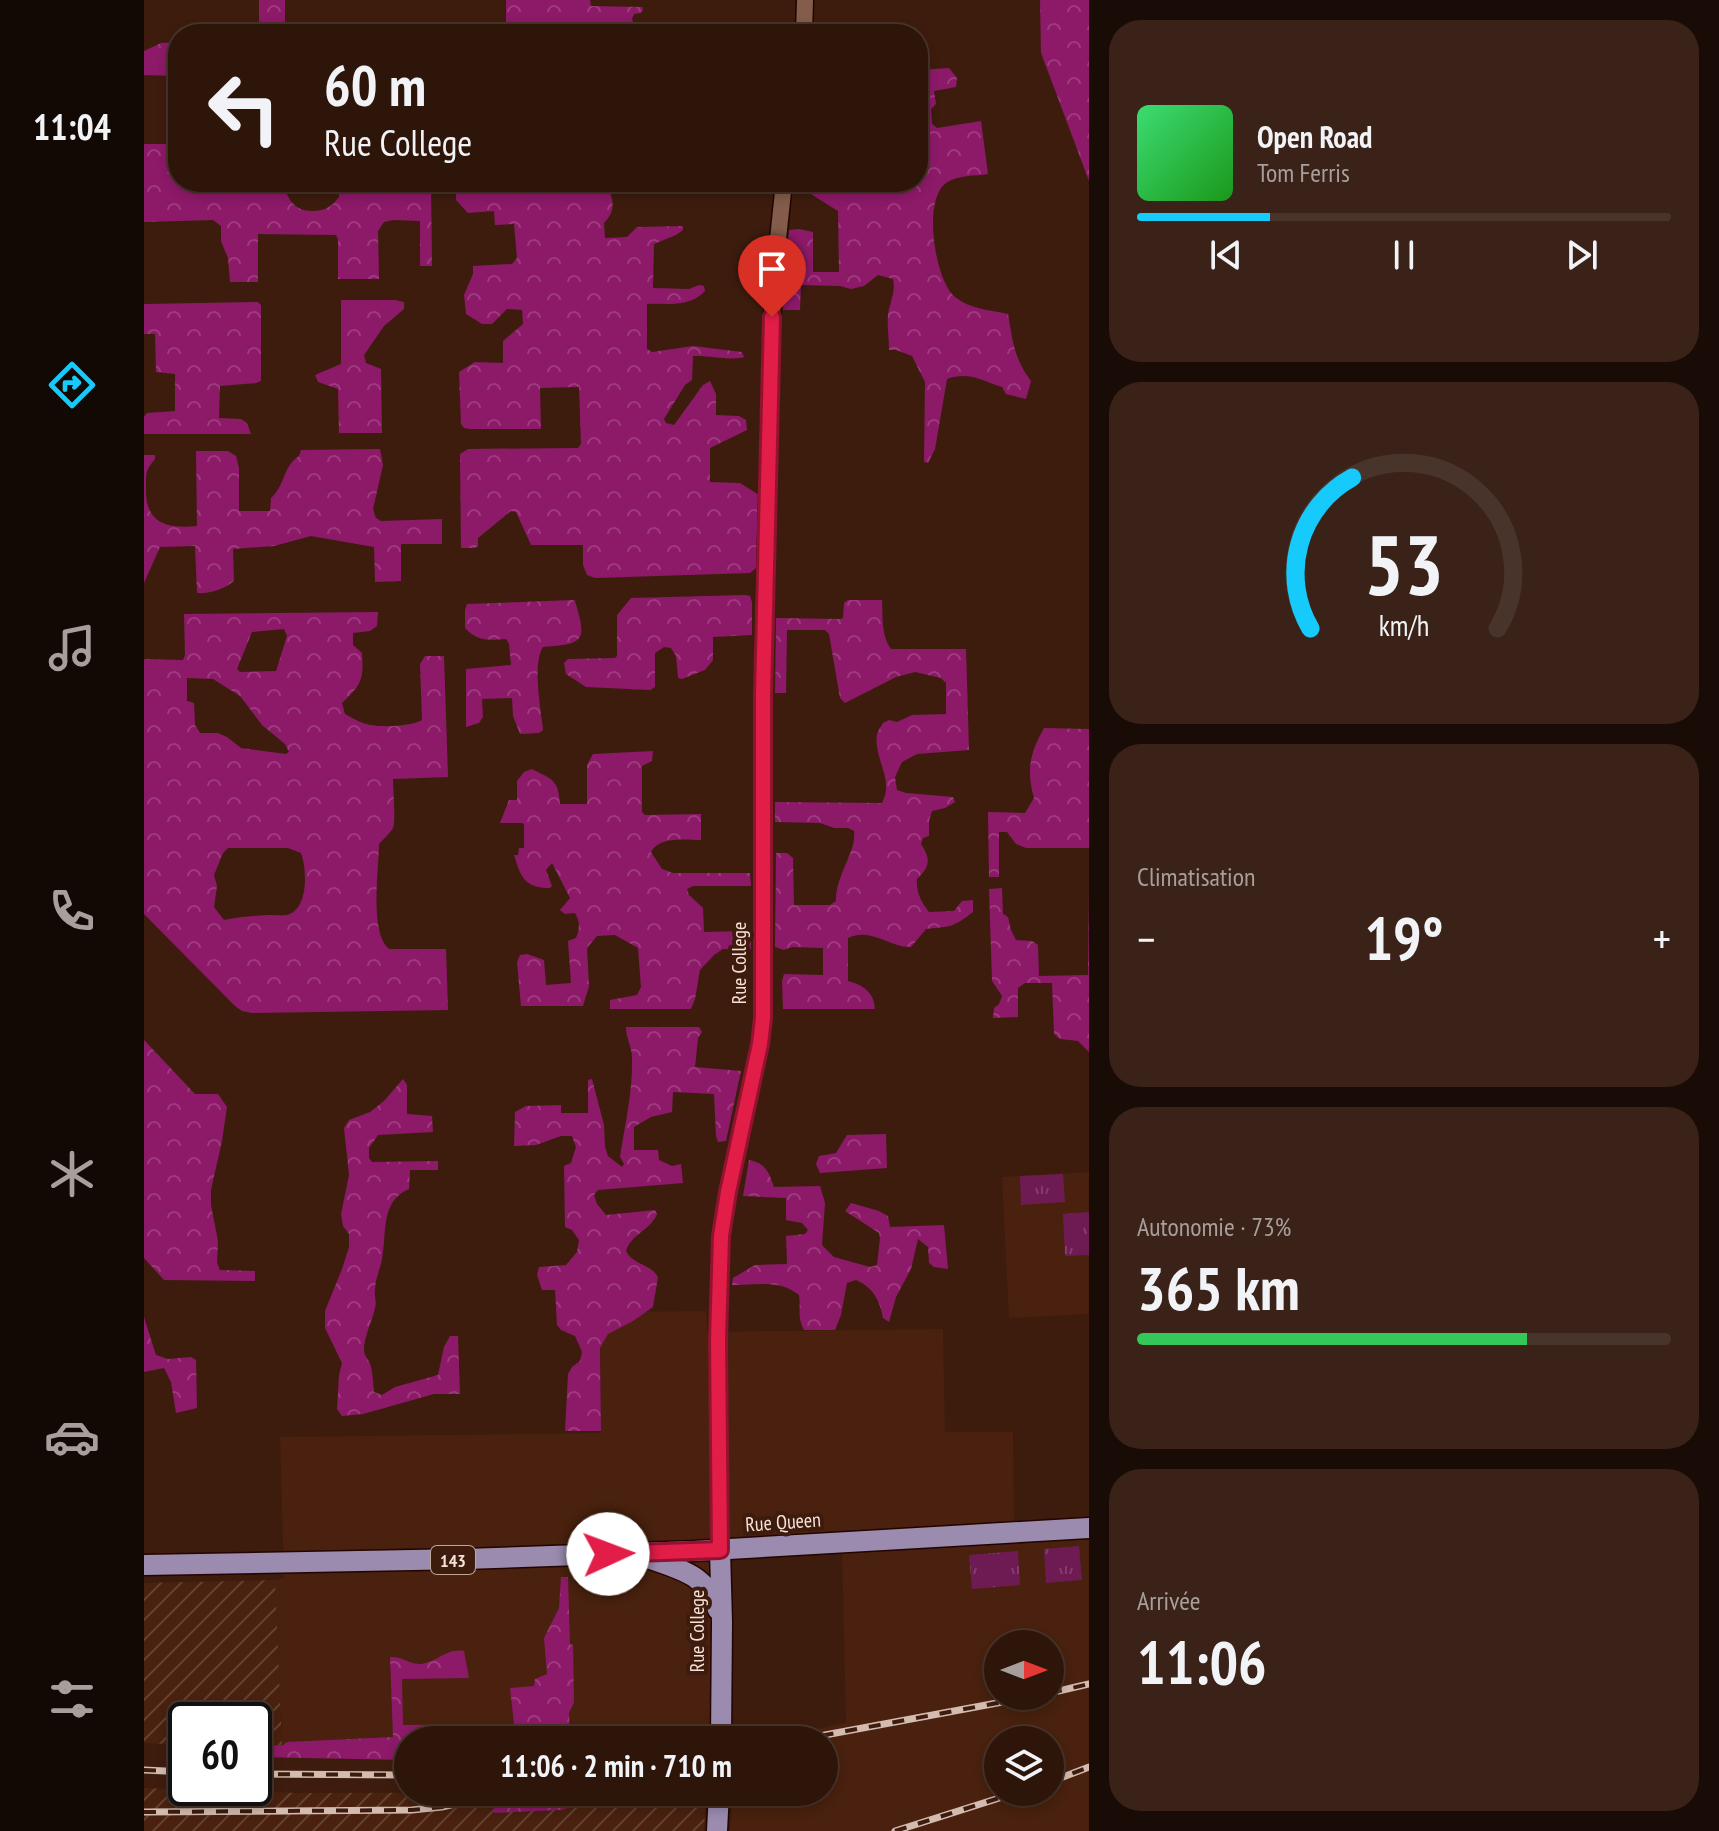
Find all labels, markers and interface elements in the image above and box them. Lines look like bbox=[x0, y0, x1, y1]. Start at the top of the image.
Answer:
text: 60 m bbox=[324, 49, 426, 121]
icon: left bbox=[192, 56, 296, 160]
text: 11:04 bbox=[33, 103, 111, 150]
text: Open Road bbox=[1257, 117, 1372, 156]
text: Rue College bbox=[324, 119, 472, 166]
text: Tom Ferris bbox=[1257, 156, 1350, 189]
icon: previous bbox=[1204, 233, 1248, 277]
icon: pause bbox=[1382, 233, 1426, 277]
icon: next bbox=[1560, 233, 1604, 277]
pin bbox=[738, 235, 806, 317]
icon: arrive bbox=[750, 247, 794, 291]
icon: directions bbox=[44, 357, 100, 413]
text: 53 bbox=[1364, 510, 1444, 618]
text: km/h bbox=[1379, 607, 1429, 644]
icon: music bbox=[44, 620, 100, 676]
text: Climatisation bbox=[1137, 860, 1255, 893]
icon: phone bbox=[44, 883, 100, 939]
text: 19° bbox=[1364, 899, 1444, 977]
text: − bbox=[1137, 910, 1155, 967]
text: + bbox=[1653, 910, 1671, 967]
street label: Rue College bbox=[726, 922, 752, 1004]
icon: climate bbox=[44, 1146, 100, 1202]
text: Autonomie · 73% bbox=[1137, 1210, 1291, 1243]
text: 365 km bbox=[1137, 1249, 1300, 1327]
icon: car bbox=[44, 1409, 100, 1465]
street label: Rue Queen bbox=[744, 1506, 822, 1538]
position arrow bbox=[566, 1512, 650, 1596]
road number: 143 bbox=[431, 1546, 475, 1574]
text: Arrivée bbox=[1137, 1584, 1201, 1617]
street label: Rue College bbox=[684, 1590, 710, 1672]
text: 11:06 bbox=[1137, 1623, 1267, 1701]
north arrow bbox=[984, 1630, 1064, 1710]
map controls bbox=[984, 1630, 1064, 1806]
icon: filters bbox=[44, 1671, 100, 1727]
speed limit sign: 60 bbox=[168, 1702, 272, 1806]
button: layers bbox=[984, 1726, 1064, 1806]
text: 11:06 · 2 min · 710 m bbox=[500, 1746, 732, 1785]

